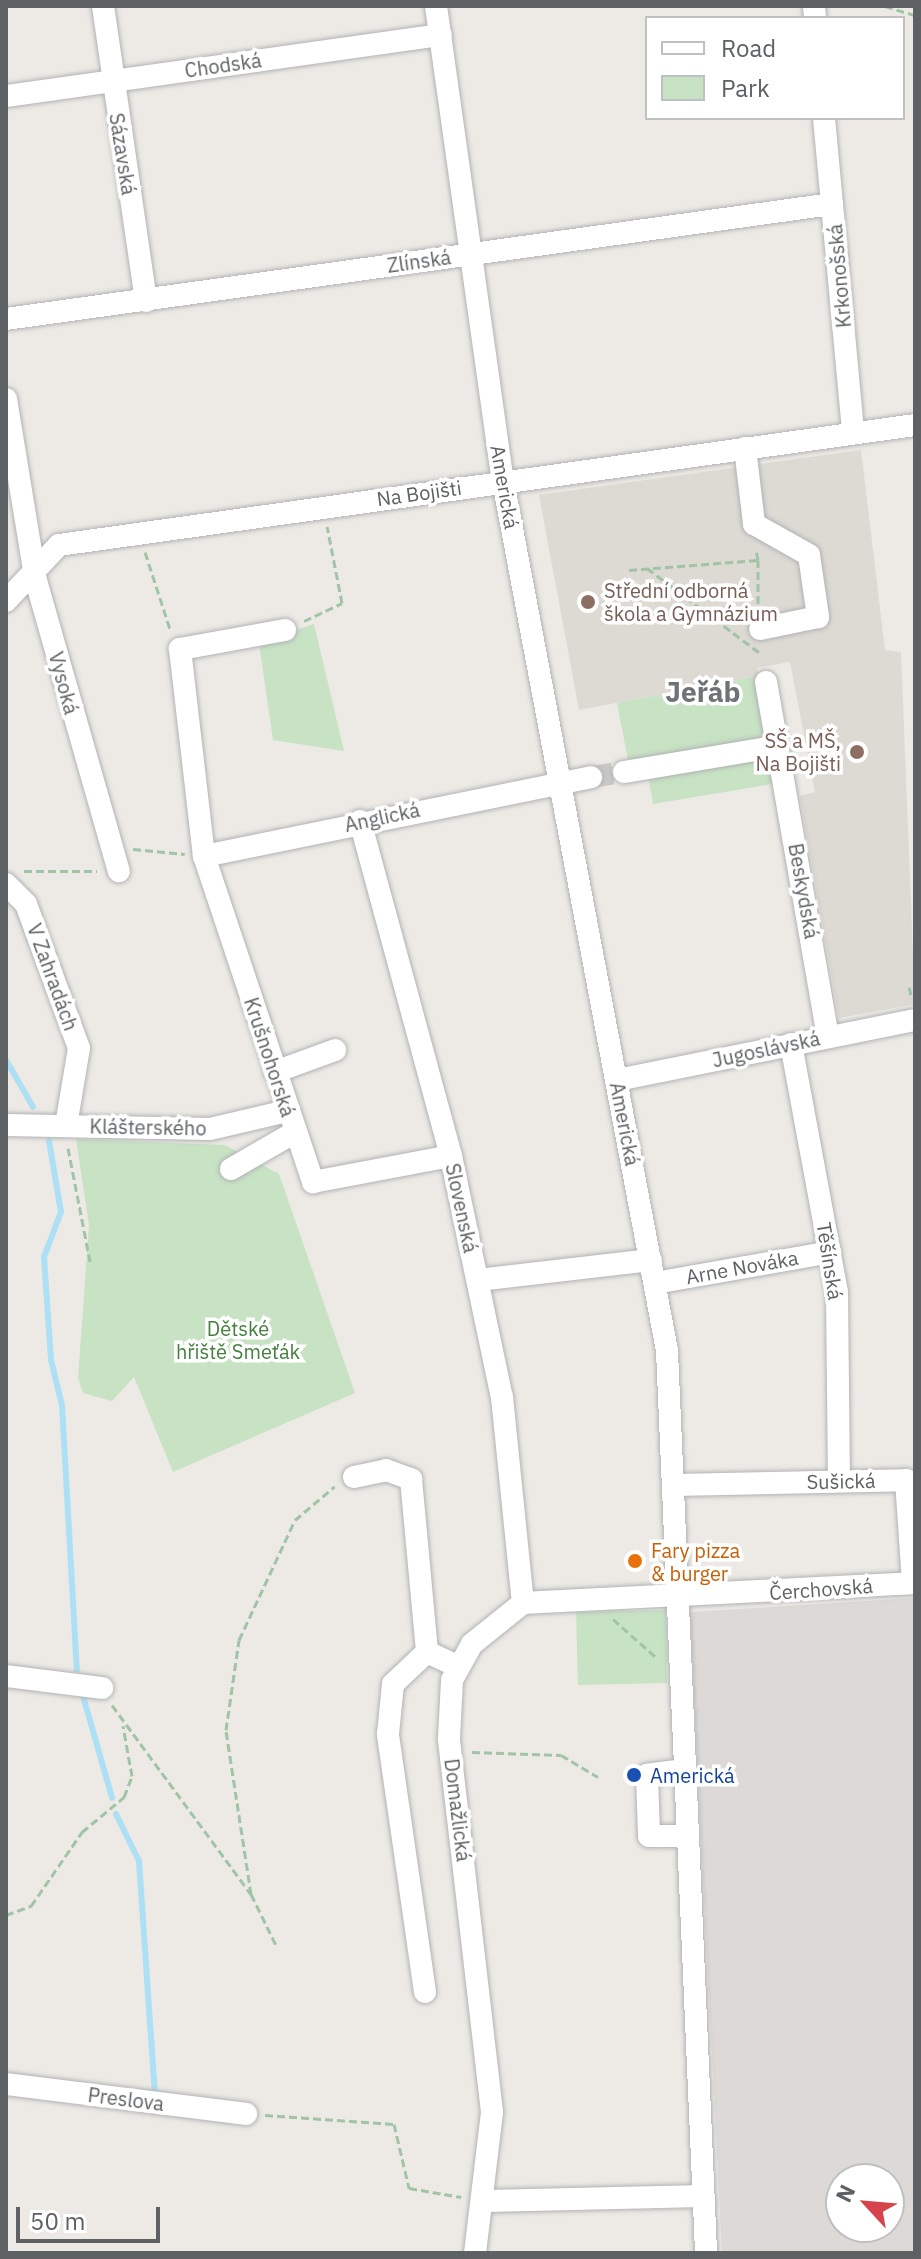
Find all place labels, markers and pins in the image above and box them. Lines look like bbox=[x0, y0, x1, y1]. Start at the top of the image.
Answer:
place label: Střední odborná škola a Gymnázium bbox=[604, 578, 778, 625]
marker: Střední odborná škola a Gymnázium bbox=[579, 593, 597, 611]
place label: SŠ a MŠ, Na Bojišti bbox=[756, 728, 841, 775]
marker: SŠ a MŠ, Na Bojišti bbox=[848, 743, 866, 761]
place label: Fary pizza & burger bbox=[651, 1538, 740, 1585]
marker: Fary pizza & burger bbox=[626, 1552, 644, 1570]
place label: Americká bbox=[650, 1763, 735, 1787]
marker: Americká bbox=[625, 1766, 643, 1784]

